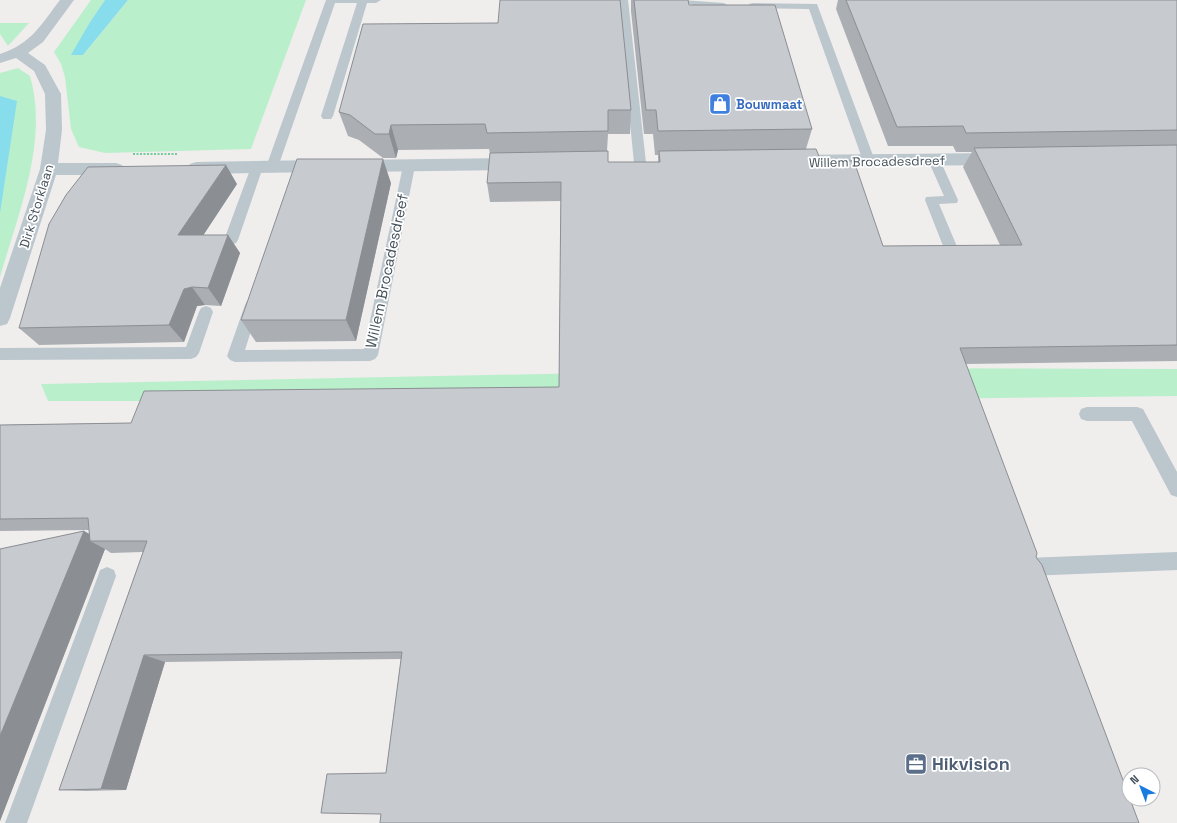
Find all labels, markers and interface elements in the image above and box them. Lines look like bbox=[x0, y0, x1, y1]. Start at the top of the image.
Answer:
shop icon: Bouwmaat bbox=[707, 91, 733, 117]
place label: Bouwmaat bbox=[736, 96, 802, 113]
street label: Willem Brocadesdreef bbox=[809, 152, 946, 171]
street label: Dirk Storklaan bbox=[16, 162, 57, 250]
street label: Willem Brocadesdreef bbox=[361, 192, 412, 350]
office icon: Hikvision bbox=[903, 751, 929, 777]
place label: Hikvision bbox=[932, 752, 1010, 775]
north arrow bbox=[1121, 767, 1161, 807]
text: N bbox=[1127, 772, 1142, 787]

